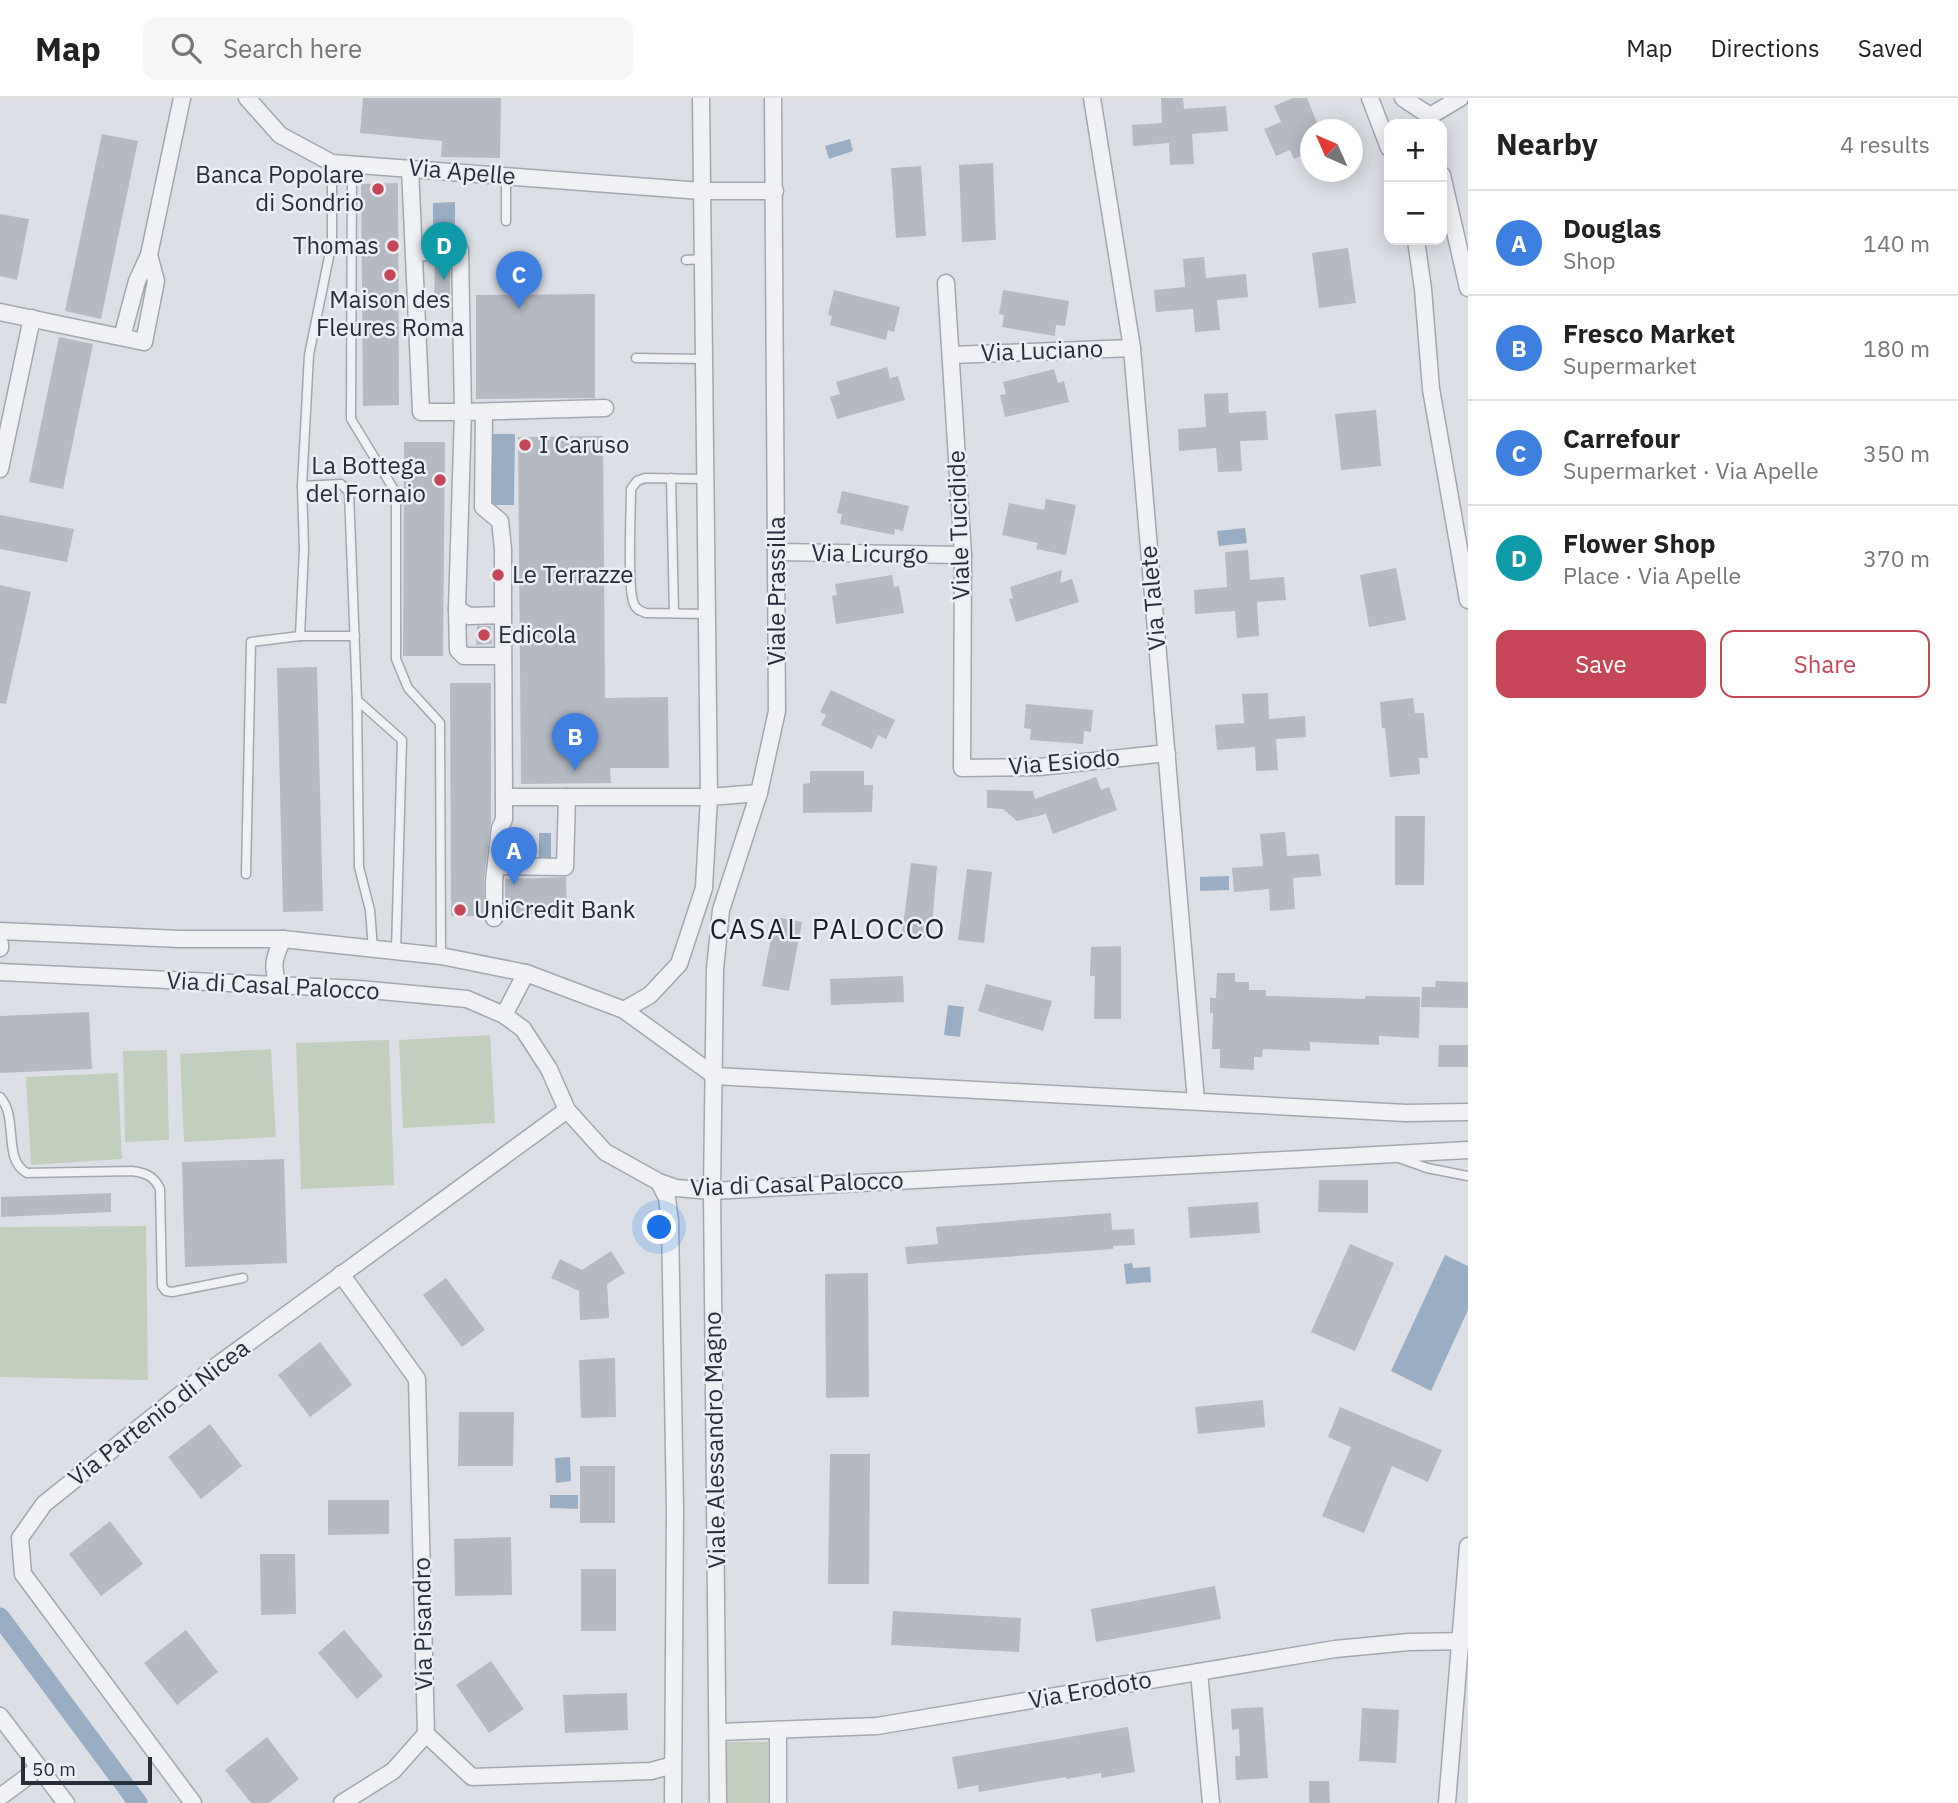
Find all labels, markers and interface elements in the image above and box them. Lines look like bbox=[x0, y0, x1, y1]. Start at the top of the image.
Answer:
search box bbox=[143, 17, 633, 80]
text: Map bbox=[35, 27, 101, 70]
icon: search bbox=[167, 29, 205, 67]
text: Search here bbox=[223, 31, 362, 65]
text: Map bbox=[1626, 32, 1672, 64]
text: Directions bbox=[1710, 32, 1820, 64]
text: Saved bbox=[1858, 32, 1923, 64]
north arrow bbox=[1300, 119, 1363, 182]
map controls bbox=[1384, 119, 1447, 245]
button: + bbox=[1384, 119, 1447, 182]
text: Nearby bbox=[1496, 124, 1598, 163]
text: 4 results bbox=[1840, 129, 1930, 159]
street label: Via Apelle bbox=[407, 150, 517, 192]
place label: Banca Popolare di Sondrio bbox=[195, 158, 364, 218]
marker: Banca Popolare di Sondrio bbox=[370, 181, 386, 197]
button: − bbox=[1384, 182, 1447, 245]
text: Douglas bbox=[1563, 211, 1661, 245]
pin: D bbox=[421, 222, 467, 280]
text: A bbox=[1511, 228, 1527, 258]
text: 140 m bbox=[1863, 228, 1930, 258]
place label: Thomas bbox=[293, 229, 379, 261]
marker: Thomas bbox=[385, 238, 401, 254]
text: Shop bbox=[1563, 245, 1616, 275]
pin: C bbox=[496, 251, 542, 309]
marker: Maison des Fleures Roma bbox=[382, 267, 398, 283]
place label: Maison des Fleures Roma bbox=[316, 283, 464, 343]
text: Fresco Market bbox=[1563, 316, 1735, 350]
street label: Via Luciano bbox=[980, 332, 1104, 368]
text: B bbox=[1511, 333, 1527, 363]
text: 180 m bbox=[1863, 333, 1930, 363]
text: Supermarket bbox=[1563, 350, 1697, 380]
text: Carrefour bbox=[1563, 421, 1680, 455]
place label: I Caruso bbox=[539, 428, 630, 460]
marker: I Caruso bbox=[517, 437, 533, 453]
text: C bbox=[1512, 438, 1526, 468]
text: 350 m bbox=[1863, 438, 1930, 468]
place label: La Bottega del Fornaio bbox=[306, 449, 426, 509]
street label: Viale Tucidide bbox=[939, 449, 977, 601]
text: Supermarket · Via Apelle bbox=[1563, 455, 1819, 485]
marker: La Bottega del Fornaio bbox=[432, 472, 448, 488]
street label: Viale Prassilla bbox=[760, 516, 792, 666]
text: Flower Shop bbox=[1563, 526, 1716, 560]
street label: Via Licurgo bbox=[811, 536, 929, 570]
text: D bbox=[1511, 543, 1527, 573]
text: 370 m bbox=[1863, 543, 1930, 573]
street label: Via Talete bbox=[1131, 544, 1173, 652]
place label: Le Terrazze bbox=[512, 558, 634, 590]
text: Place · Via Apelle bbox=[1563, 560, 1741, 590]
marker: Le Terrazze bbox=[490, 567, 506, 583]
place label: Edicola bbox=[498, 618, 577, 650]
marker: Edicola bbox=[476, 627, 492, 643]
button: Save bbox=[1496, 630, 1706, 698]
button: Share bbox=[1720, 630, 1930, 698]
pin: B bbox=[552, 713, 598, 771]
street label: Via Esiodo bbox=[1007, 740, 1121, 782]
pin: A bbox=[491, 827, 537, 885]
place label: UniCredit Bank bbox=[474, 893, 636, 925]
marker: UniCredit Bank bbox=[452, 902, 468, 918]
district label: CASAL PALOCCO bbox=[710, 910, 946, 947]
street label: Via di Casal Palocco bbox=[166, 963, 380, 1007]
street label: Via di Casal Palocco bbox=[690, 1163, 904, 1203]
your location bbox=[642, 1210, 676, 1244]
street label: Viale Alessandro Magno bbox=[696, 1311, 732, 1569]
street label: Via Partenio di Nicea bbox=[61, 1331, 256, 1493]
street label: Via Pisandro bbox=[405, 1557, 439, 1691]
street label: Via Erodoto bbox=[1026, 1662, 1154, 1716]
scale bar bbox=[21, 1754, 152, 1786]
text: 50 m bbox=[32, 1757, 76, 1781]

